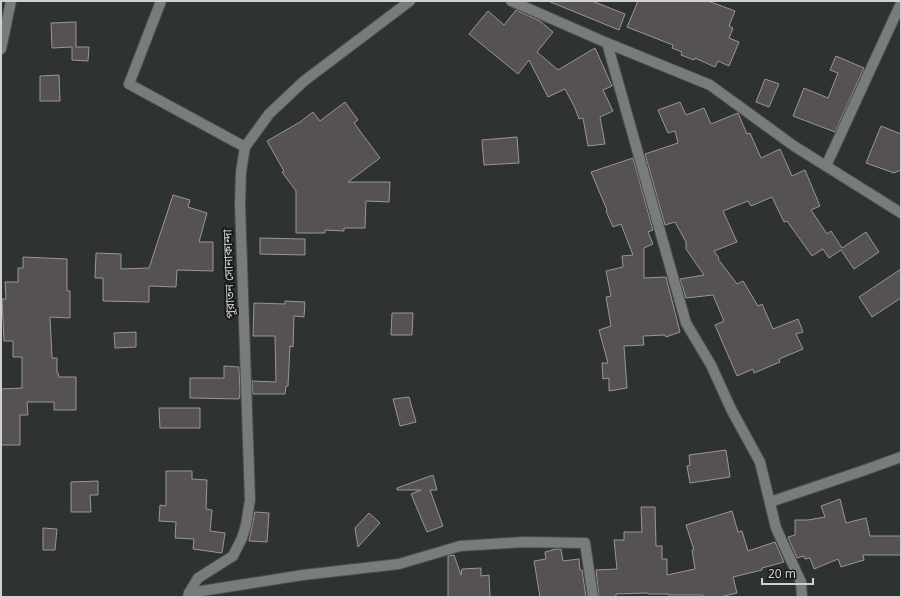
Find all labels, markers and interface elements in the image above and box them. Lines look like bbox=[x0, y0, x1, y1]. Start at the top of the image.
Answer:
street label: পুরাতন সোনাকান্দা bbox=[220, 228, 240, 319]
scale bar bbox=[762, 560, 813, 586]
text: 20 m bbox=[768, 567, 796, 583]

